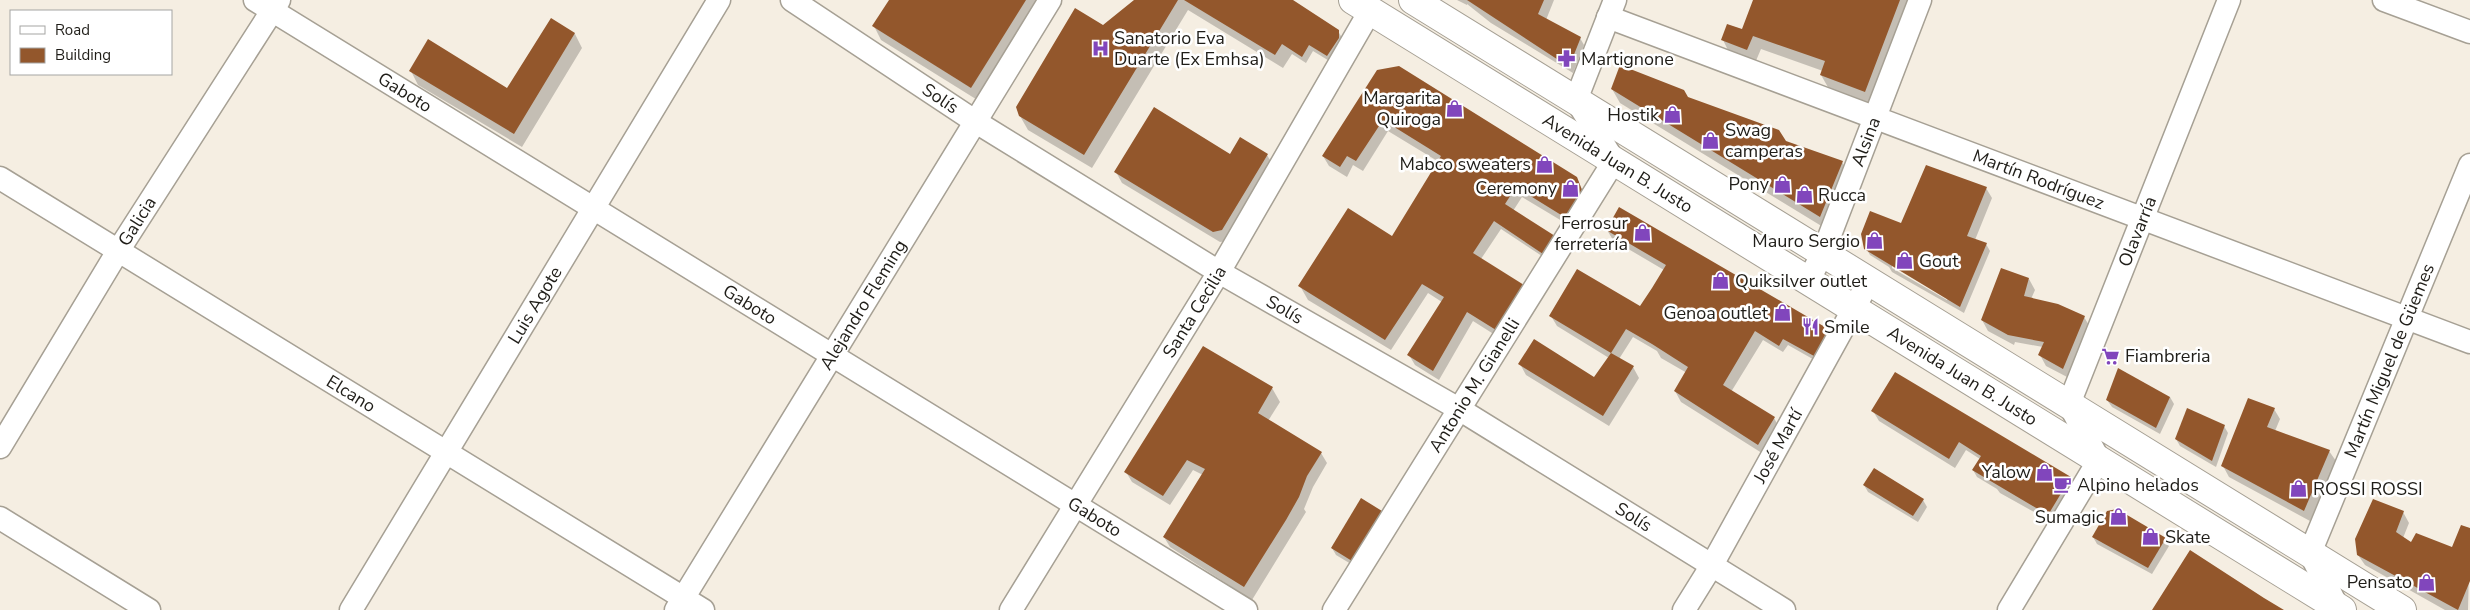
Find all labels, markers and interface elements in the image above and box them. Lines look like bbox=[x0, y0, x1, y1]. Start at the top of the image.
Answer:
legend bbox=[10, 10, 172, 75]
text: Road bbox=[55, 20, 90, 40]
place label: Sanatorio Eva Duarte (Ex Emhsa) bbox=[1114, 26, 1265, 71]
hospital icon: Sanatorio Eva Duarte (Ex Emhsa) bbox=[1090, 38, 1110, 58]
text: Building bbox=[55, 45, 111, 65]
place label: Martignone bbox=[1581, 47, 1674, 71]
pharmacy icon: Martignone bbox=[1557, 49, 1577, 69]
street label: Gaboto bbox=[373, 67, 436, 118]
street label: Solís bbox=[917, 78, 963, 119]
place label: Margarita Quiroga bbox=[1363, 86, 1441, 131]
shop icon: Margarita Quiroga bbox=[1445, 98, 1465, 118]
place label: Hostik bbox=[1607, 103, 1660, 127]
shop icon: Hostik bbox=[1663, 105, 1683, 125]
street label: Avenida Juan B. Justo bbox=[1538, 108, 1697, 219]
street label: Alsina bbox=[1845, 114, 1886, 170]
place label: Swag camperas bbox=[1725, 118, 1803, 163]
shop icon: Swag camperas bbox=[1701, 130, 1721, 150]
street label: Martín Rodríguez bbox=[1969, 144, 2108, 215]
place label: Mabco sweaters bbox=[1399, 152, 1531, 176]
shop icon: Mabco sweaters bbox=[1535, 154, 1555, 174]
place label: Pony bbox=[1729, 172, 1770, 196]
shop icon: Pony bbox=[1773, 174, 1793, 194]
place label: Ceremony bbox=[1475, 176, 1558, 200]
shop icon: Ceremony bbox=[1561, 178, 1581, 198]
place label: Rucca bbox=[1818, 183, 1866, 207]
shop icon: Rucca bbox=[1794, 185, 1814, 205]
street label: Galicia bbox=[112, 192, 162, 251]
street label: Olavarría bbox=[2113, 193, 2162, 270]
place label: Ferrosur ferretería bbox=[1554, 211, 1629, 256]
shop icon: Ferrosur ferretería bbox=[1632, 223, 1652, 243]
place label: Mauro Sergio bbox=[1752, 229, 1860, 253]
shop icon: Mauro Sergio bbox=[1864, 231, 1884, 251]
street label: Alejandro Fleming bbox=[814, 235, 912, 374]
place label: Gout bbox=[1919, 249, 1959, 273]
shop icon: Gout bbox=[1895, 251, 1915, 271]
street label: Martín Miguel de Güemes bbox=[2339, 260, 2440, 461]
street label: Luis Agote bbox=[502, 262, 568, 348]
street label: Santa Cecilia bbox=[1157, 262, 1232, 363]
place label: Quiksilver outlet bbox=[1735, 269, 1868, 293]
shop icon: Quiksilver outlet bbox=[1711, 271, 1731, 291]
street label: Gaboto bbox=[718, 279, 781, 330]
street label: Solís bbox=[1262, 289, 1308, 330]
place label: Genoa outlet bbox=[1663, 301, 1769, 325]
shop icon: Genoa outlet bbox=[1772, 303, 1792, 323]
street label: Antonio M. Gianelli bbox=[1423, 313, 1525, 457]
place label: Smile bbox=[1824, 315, 1869, 339]
restaurant icon: Smile bbox=[1800, 317, 1820, 337]
street label: Avenida Juan B. Justo bbox=[1883, 320, 2042, 431]
place label: Fiambreria bbox=[2125, 344, 2211, 368]
supermarket icon: Fiambreria bbox=[2101, 346, 2121, 366]
street label: Elcano bbox=[322, 369, 380, 418]
street label: José Martí bbox=[1747, 404, 1808, 488]
place label: Yalow bbox=[1981, 460, 2031, 484]
shop icon: Yalow bbox=[2035, 462, 2055, 482]
place label: Alpino helados bbox=[2077, 473, 2199, 497]
cafe icon: Alpino helados bbox=[2053, 475, 2073, 495]
place label: ROSSI ROSSI bbox=[2313, 477, 2423, 501]
shop icon: ROSSI ROSSI bbox=[2289, 479, 2309, 499]
street label: Gaboto bbox=[1063, 491, 1126, 543]
street label: Solís bbox=[1611, 496, 1657, 538]
place label: Sumagic bbox=[2035, 505, 2104, 529]
shop icon: Sumagic bbox=[2108, 507, 2128, 527]
place label: Skate bbox=[2165, 525, 2210, 549]
shop icon: Skate bbox=[2141, 527, 2161, 547]
place label: Pensato bbox=[2347, 570, 2412, 594]
shop icon: Pensato bbox=[2416, 572, 2436, 592]

